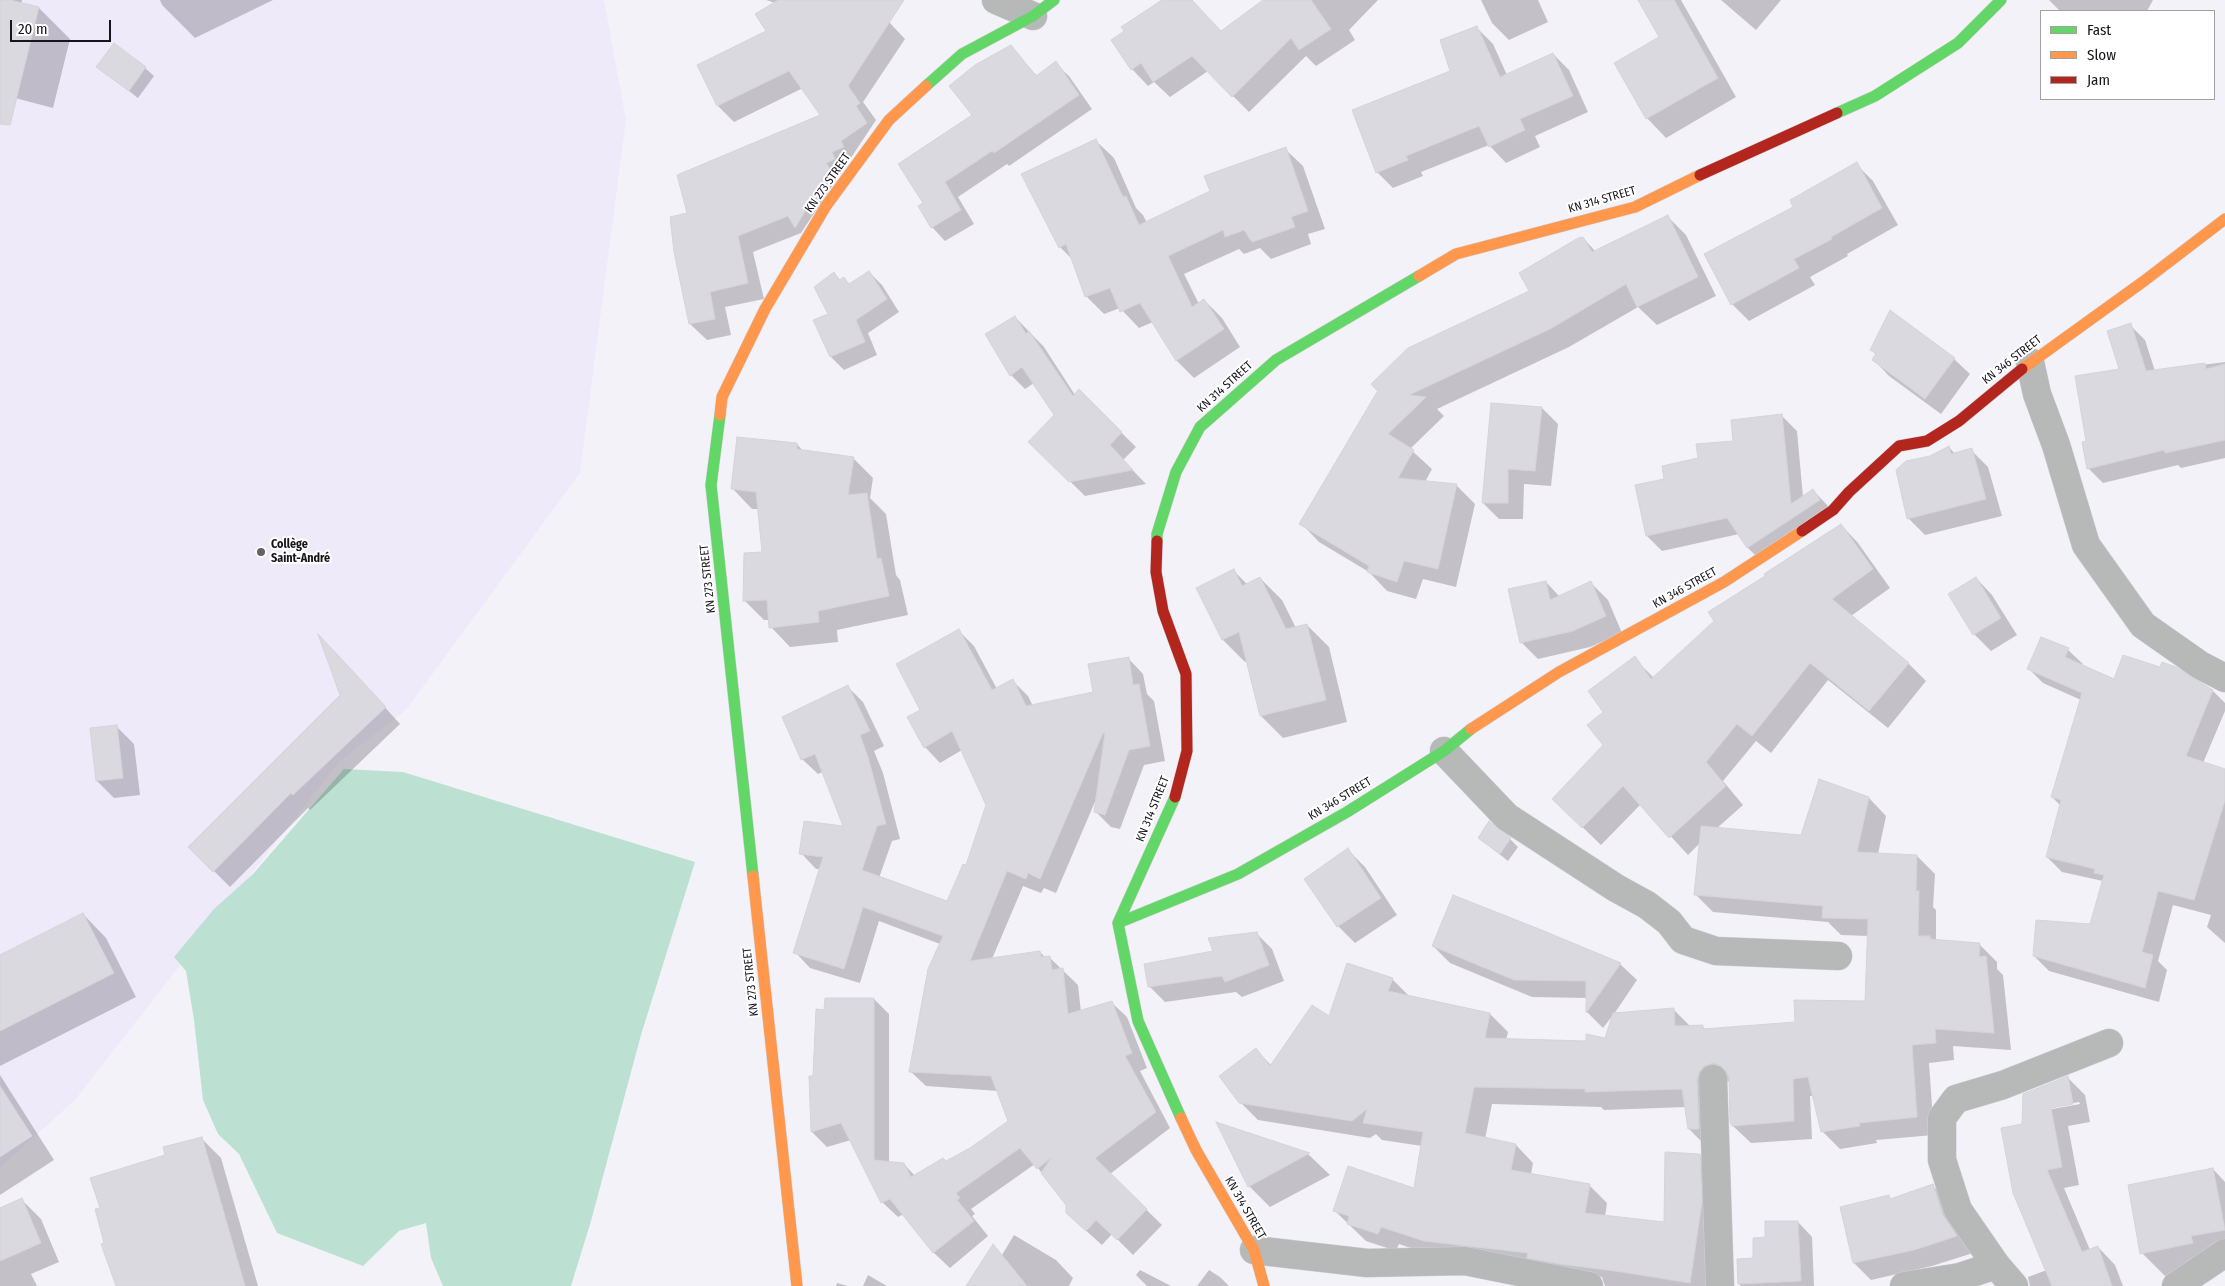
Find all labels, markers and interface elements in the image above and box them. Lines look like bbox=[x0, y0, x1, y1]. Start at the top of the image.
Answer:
scale bar bbox=[12, 10, 114, 42]
legend bbox=[2040, 10, 2215, 100]
text: 20 m bbox=[18, 20, 48, 38]
text: Fast bbox=[2087, 21, 2111, 39]
text: Slow bbox=[2087, 46, 2116, 64]
text: Jam bbox=[2087, 71, 2110, 89]
street label: KN 273 STREET bbox=[802, 151, 854, 215]
street label: KN 314 STREET bbox=[1567, 184, 1637, 216]
street label: KN 346 STREET bbox=[1980, 332, 2044, 388]
street label: KN 314 STREET bbox=[1194, 358, 1256, 416]
place label: Collège Saint-André bbox=[271, 538, 330, 566]
street label: KN 273 STREET bbox=[697, 544, 719, 614]
marker: Collège Saint-André bbox=[255, 546, 267, 558]
street label: KN 346 STREET bbox=[1650, 564, 1720, 612]
street label: KN 314 STREET bbox=[1133, 774, 1173, 844]
street label: KN 346 STREET bbox=[1306, 775, 1374, 823]
street label: KN 273 STREET bbox=[740, 947, 762, 1017]
street label: KN 314 STREET bbox=[1221, 1174, 1269, 1242]

